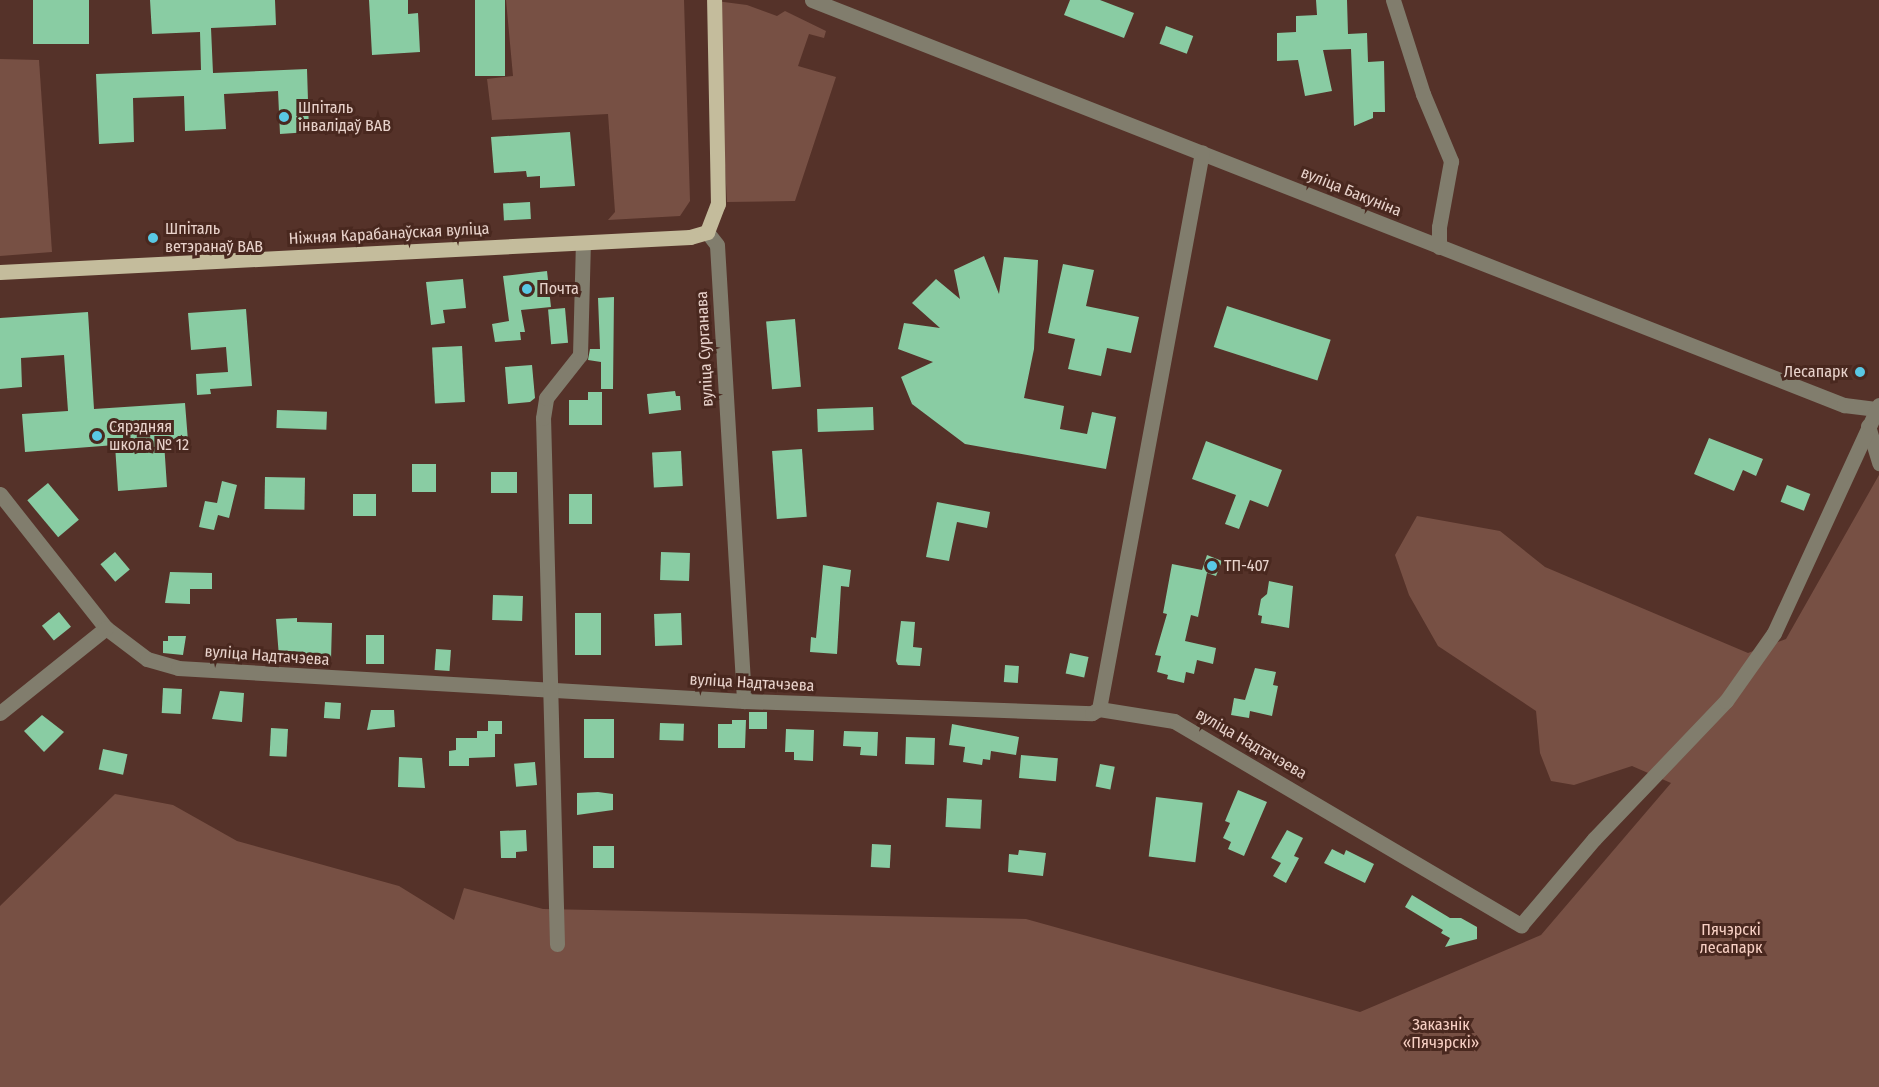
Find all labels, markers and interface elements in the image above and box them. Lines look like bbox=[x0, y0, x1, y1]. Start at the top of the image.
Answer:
place label: Шпіталь інвалідаў ВАВ bbox=[298, 98, 391, 136]
marker: Шпіталь інвалідаў ВАВ bbox=[275, 108, 293, 126]
street label: вуліца Бакуніна bbox=[1298, 163, 1404, 221]
place label: Шпіталь ветэранаў ВАВ bbox=[165, 219, 263, 257]
street label: Ніжняя Карабанаўская вуліца bbox=[288, 219, 490, 249]
marker: Шпіталь ветэранаў ВАВ bbox=[146, 231, 160, 245]
place label: Почта bbox=[539, 279, 579, 299]
marker: Почта bbox=[520, 282, 534, 296]
street label: вуліца Сурганава bbox=[692, 291, 718, 407]
place label: Лесапарк bbox=[1784, 362, 1848, 382]
marker: Лесапарк bbox=[1853, 365, 1867, 379]
place label: Сярэдняя школа № 12 bbox=[109, 417, 189, 455]
marker: Сярэдняя школа № 12 bbox=[90, 429, 104, 443]
place label: ТП-407 bbox=[1224, 556, 1269, 576]
marker: ТП-407 bbox=[1205, 559, 1219, 573]
street label: вуліца Надтачэева bbox=[204, 642, 330, 670]
street label: вуліца Надтачэева bbox=[689, 670, 815, 696]
street label: вуліца Надтачэева bbox=[1192, 704, 1310, 784]
park label: Пячэрскі лесапарк bbox=[1700, 920, 1762, 958]
park label: Заказнік «Пячэрскі» bbox=[1403, 1015, 1479, 1053]

